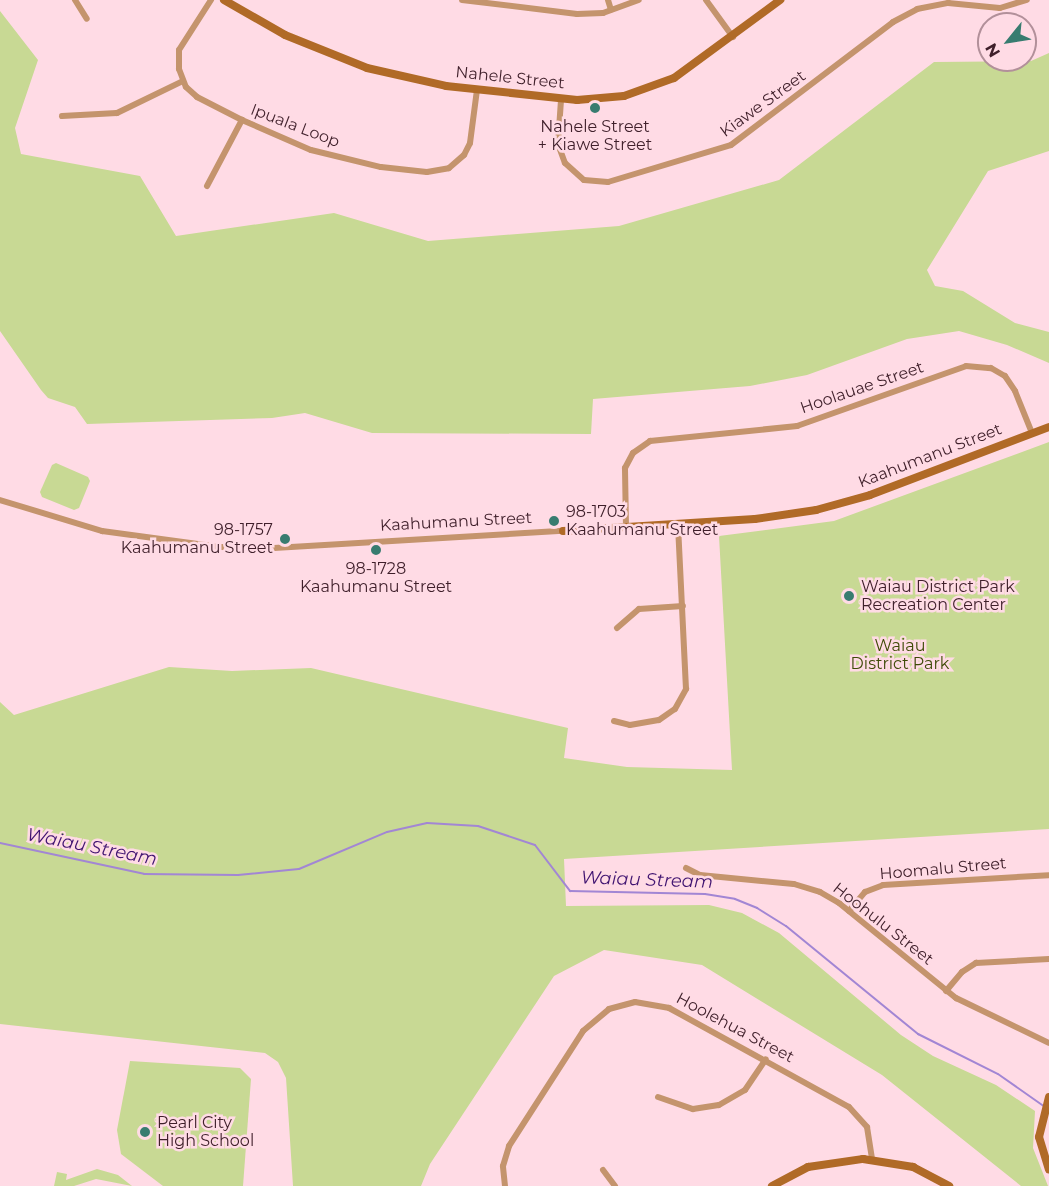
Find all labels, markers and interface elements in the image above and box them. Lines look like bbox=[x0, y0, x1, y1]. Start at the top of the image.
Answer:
north arrow bbox=[977, 12, 1037, 72]
text: N bbox=[981, 40, 1004, 61]
street label: Nahele Street bbox=[455, 63, 565, 93]
street label: Kiawe Street bbox=[716, 67, 810, 141]
street label: Ipuala Loop bbox=[248, 100, 342, 152]
marker: Nahele Street + Kiawe Street bbox=[588, 101, 602, 115]
place label: Nahele Street + Kiawe Street bbox=[538, 117, 652, 155]
street label: Hoolauae Street bbox=[798, 358, 926, 418]
street label: Kaahumanu Street bbox=[856, 420, 1004, 492]
place label: 98-1703 Kaahumanu Street bbox=[566, 502, 718, 540]
street label: Kaahumanu Street bbox=[380, 508, 532, 536]
marker: 98-1703 Kaahumanu Street bbox=[547, 514, 561, 528]
place label: 98-1757 Kaahumanu Street bbox=[121, 520, 273, 558]
marker: 98-1757 Kaahumanu Street bbox=[278, 532, 292, 546]
marker: 98-1728 Kaahumanu Street bbox=[369, 543, 383, 557]
place label: 98-1728 Kaahumanu Street bbox=[300, 559, 452, 597]
place label: Waiau District Park Recreation Center bbox=[861, 577, 1015, 615]
marker: Waiau District Park Recreation Center bbox=[842, 589, 856, 603]
park label: Waiau District Park bbox=[851, 636, 949, 674]
water label: Waiau Stream bbox=[25, 824, 159, 870]
street label: Hoomalu Street bbox=[879, 854, 1007, 884]
water label: Waiau Stream bbox=[581, 867, 713, 893]
street label: Hoohulu Street bbox=[829, 879, 937, 969]
street label: Hoolehua Street bbox=[673, 989, 797, 1067]
place label: Pearl City High School bbox=[157, 1113, 254, 1151]
marker: Pearl City High School bbox=[138, 1125, 152, 1139]

